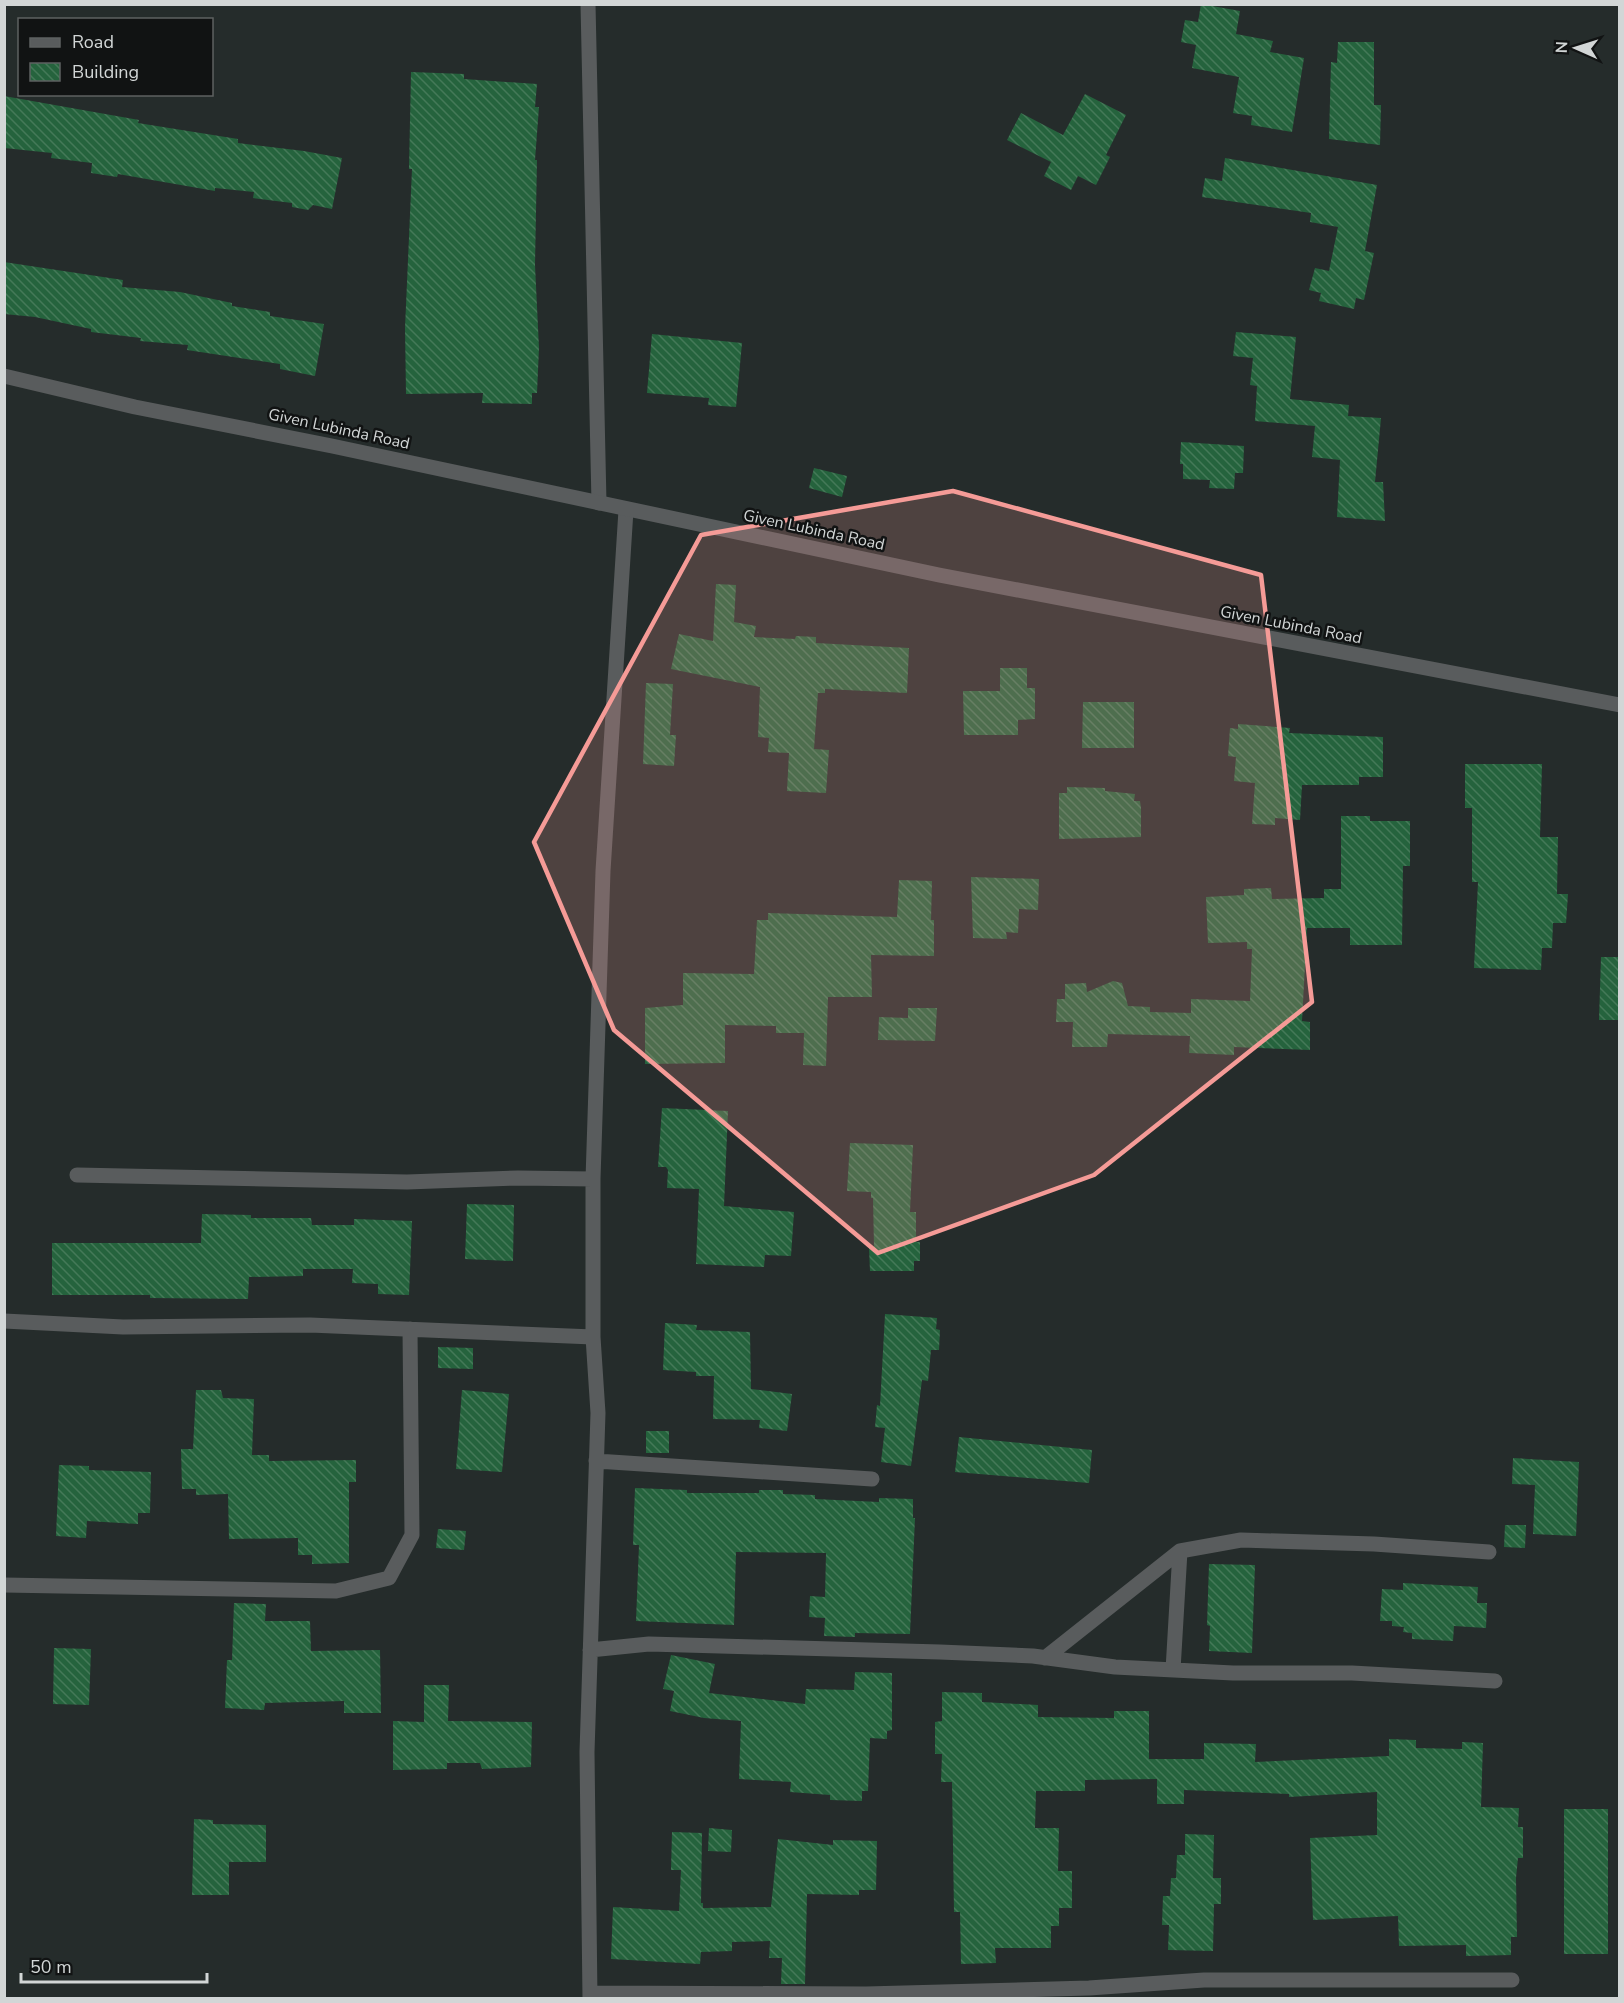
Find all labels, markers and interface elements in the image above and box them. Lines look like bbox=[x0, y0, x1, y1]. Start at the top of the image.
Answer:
legend bbox=[18, 18, 213, 96]
north arrow bbox=[1546, 18, 1606, 78]
text: Road bbox=[72, 30, 114, 54]
text: N bbox=[1551, 41, 1573, 54]
text: Building bbox=[72, 60, 139, 84]
street label: Given Lubinda Road bbox=[266, 403, 412, 455]
street label: Given Lubinda Road bbox=[741, 504, 887, 556]
street label: Given Lubinda Road bbox=[1218, 600, 1364, 650]
scale bar bbox=[21, 1946, 207, 1984]
text: 50 m bbox=[30, 1955, 72, 1979]

